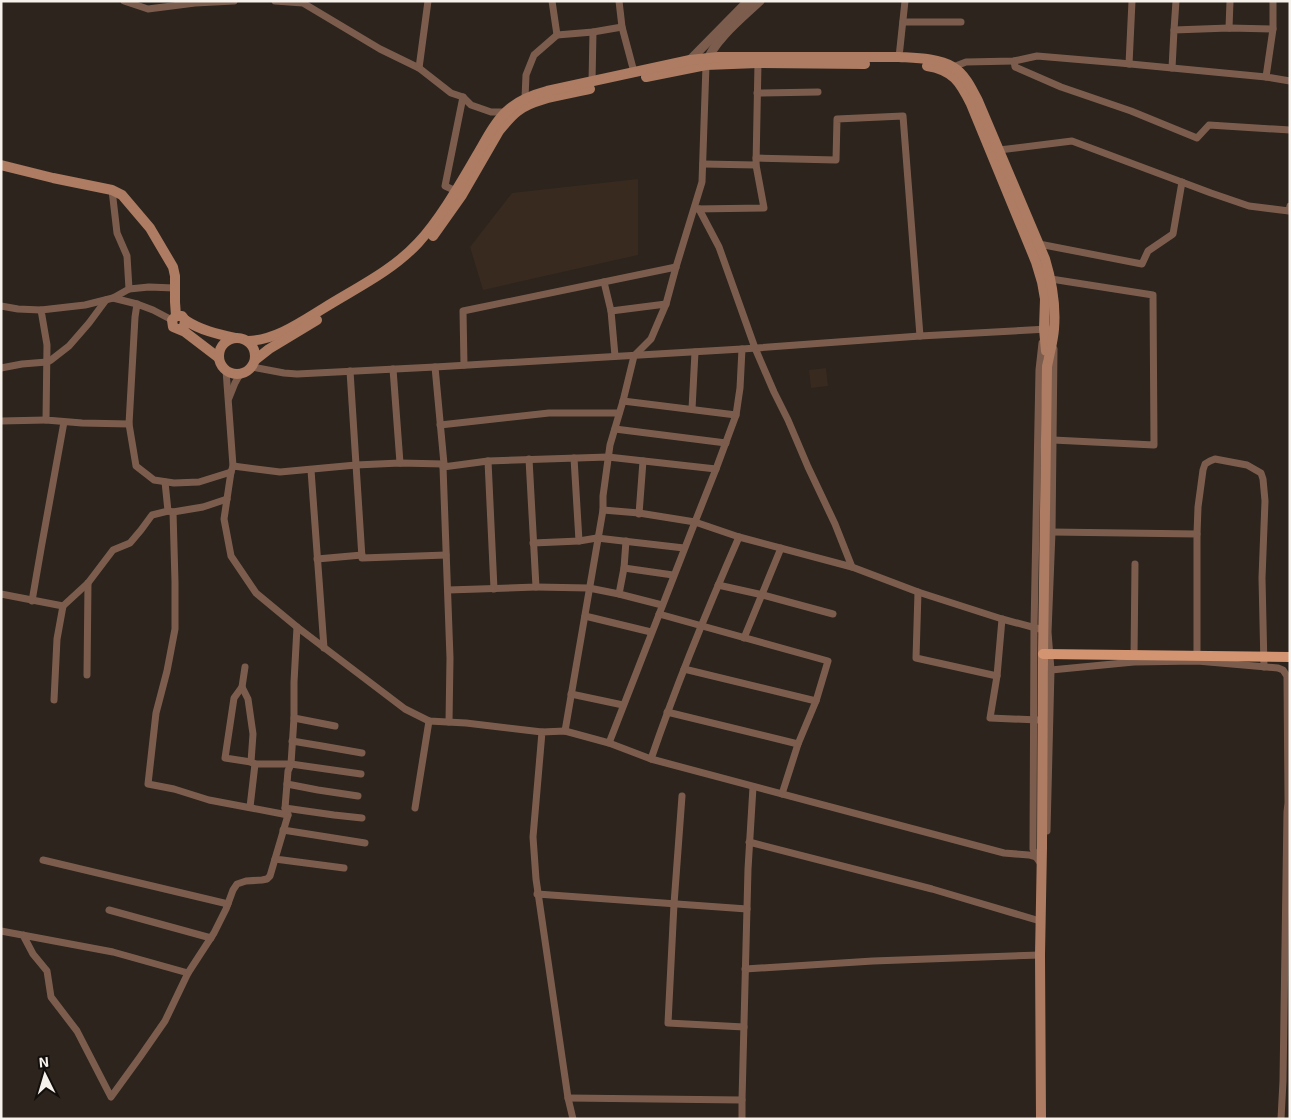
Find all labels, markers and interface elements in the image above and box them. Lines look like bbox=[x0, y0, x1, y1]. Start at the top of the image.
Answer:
north arrow bbox=[20, 1050, 70, 1100]
text: N bbox=[38, 1053, 50, 1070]

